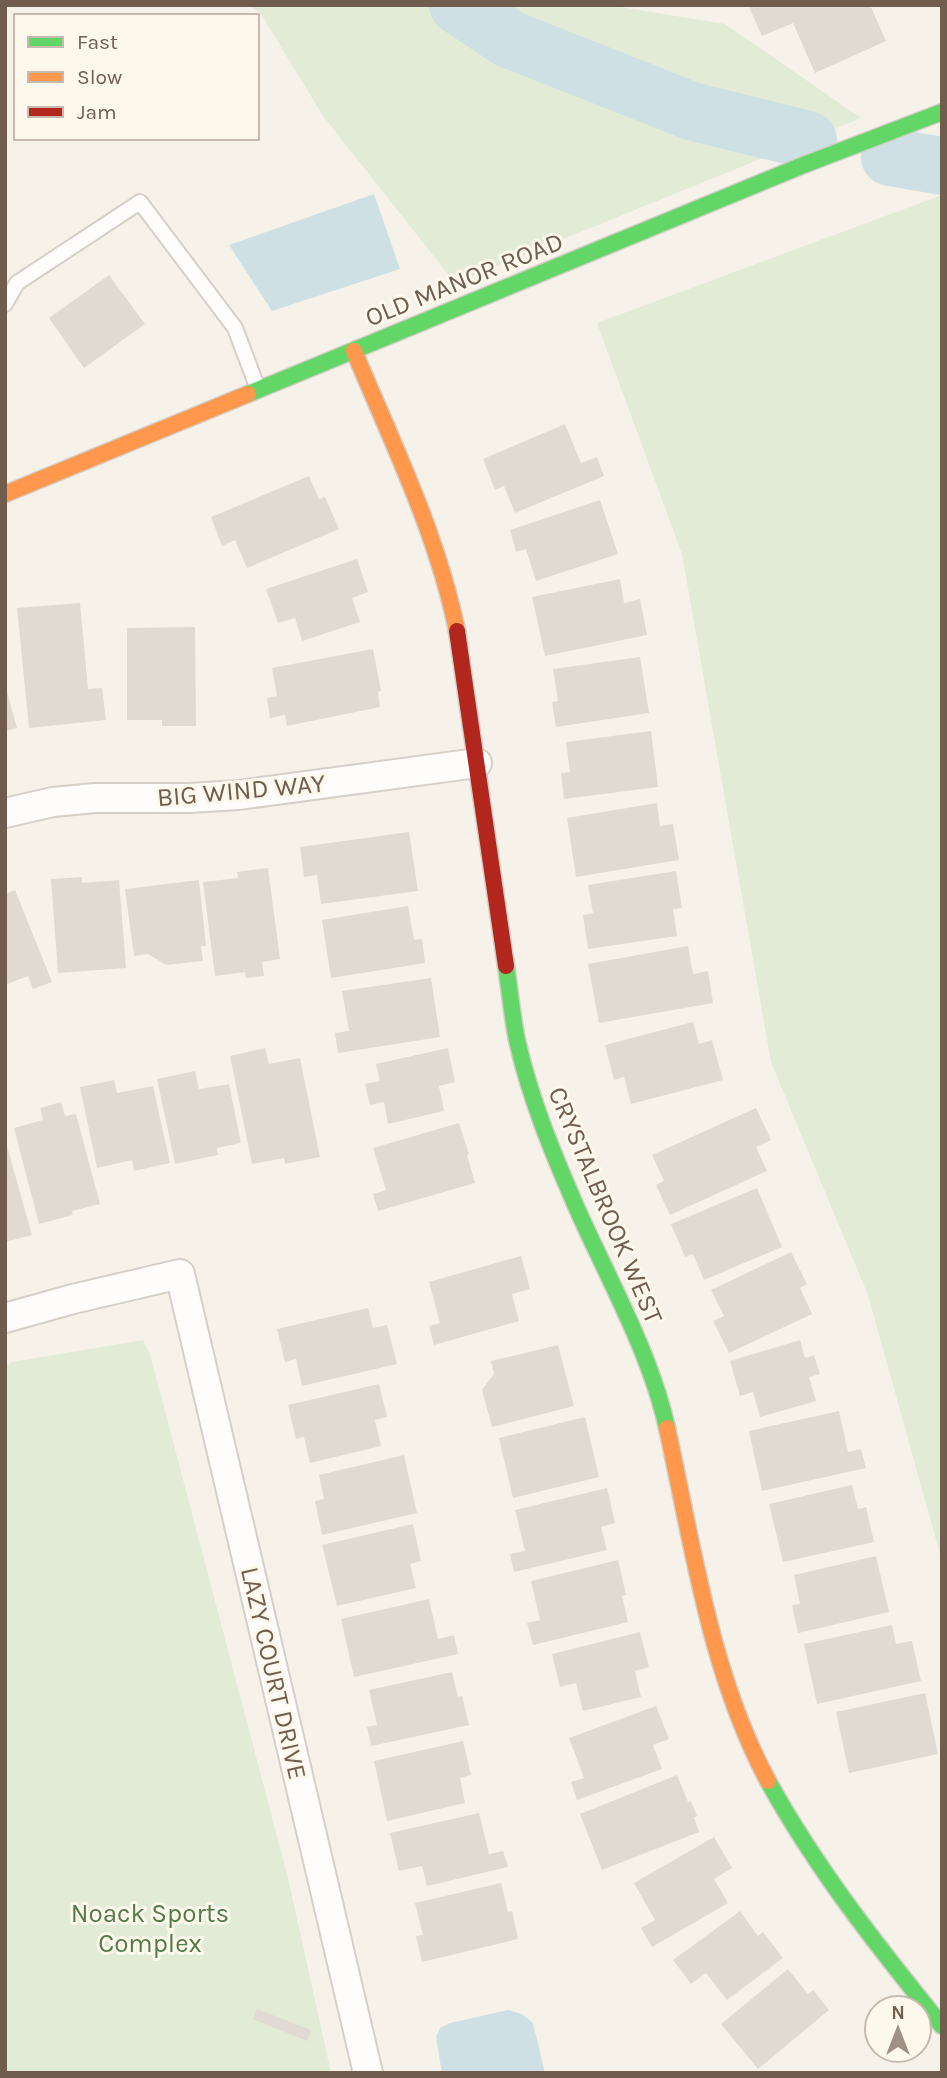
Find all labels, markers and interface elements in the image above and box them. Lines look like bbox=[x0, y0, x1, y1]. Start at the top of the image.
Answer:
legend bbox=[14, 14, 259, 140]
text: Fast bbox=[77, 30, 118, 54]
text: Slow bbox=[77, 65, 122, 89]
text: Jam bbox=[77, 100, 117, 124]
street label: OLD MANOR ROAD bbox=[361, 226, 568, 333]
street label: BIG WIND WAY bbox=[156, 768, 327, 813]
street label: CRYSTALBROOK WEST bbox=[542, 1082, 670, 1328]
street label: LAZY COURT DRIVE bbox=[234, 1564, 313, 1782]
park label: Noack Sports Complex bbox=[71, 1898, 229, 1959]
north arrow bbox=[863, 1994, 933, 2064]
text: N bbox=[891, 2002, 905, 2024]

